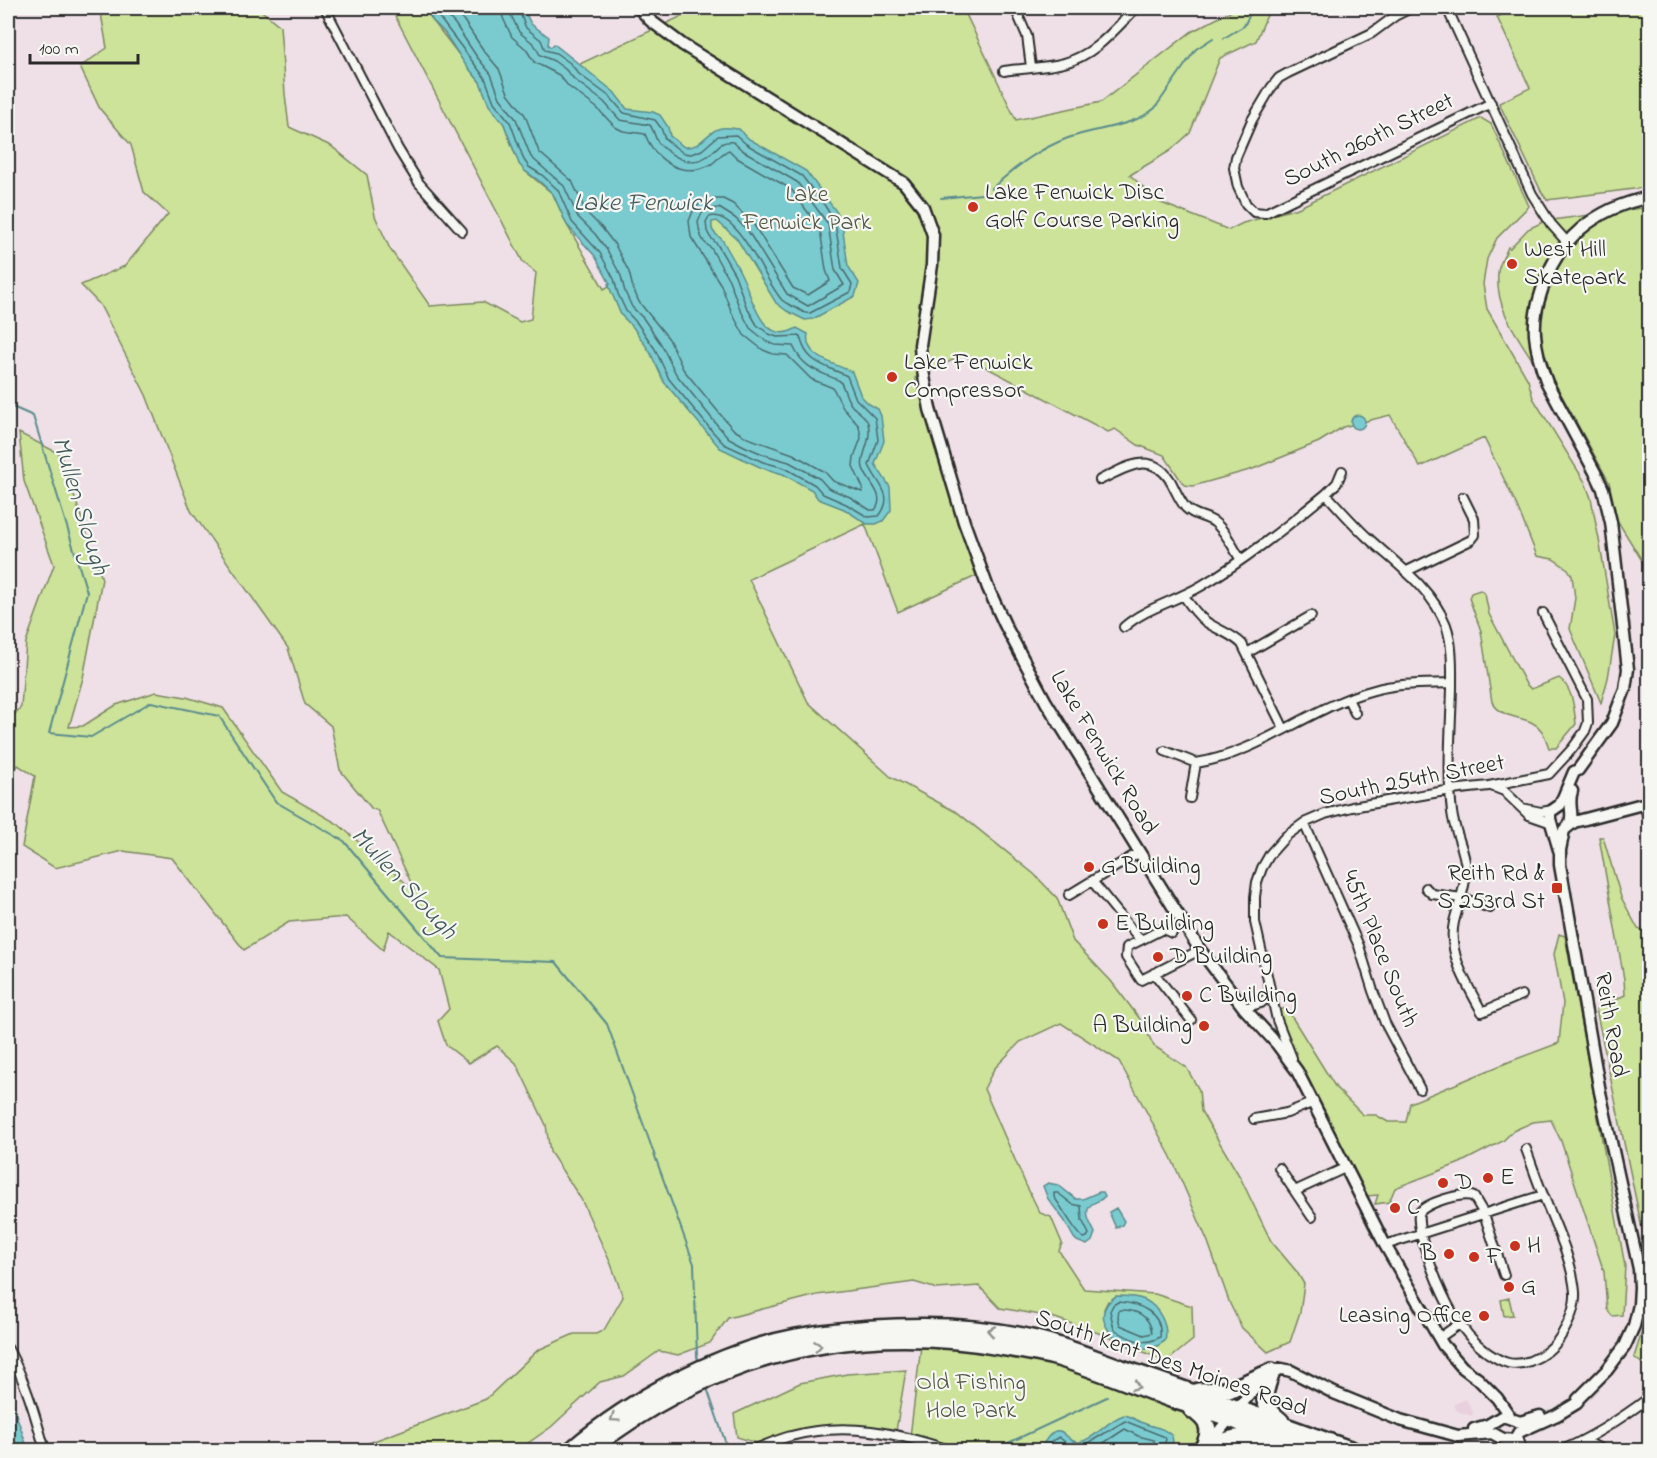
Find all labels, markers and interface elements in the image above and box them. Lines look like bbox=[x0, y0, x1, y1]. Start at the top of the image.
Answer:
scale bar bbox=[30, 27, 138, 65]
text: 100 m bbox=[39, 37, 79, 63]
street label: South 260th Street bbox=[1278, 85, 1460, 197]
place label: Lake Fenwick Disc Golf Course Parking bbox=[985, 176, 1179, 239]
park label: Lake Fenwick Park bbox=[742, 178, 872, 241]
water label: Lake Fenwick bbox=[573, 185, 714, 223]
marker: Lake Fenwick Disc Golf Course Parking bbox=[966, 200, 980, 214]
place label: West Hill Skatepark bbox=[1524, 233, 1626, 296]
marker: West Hill Skatepark bbox=[1505, 257, 1519, 271]
place label: Lake Fenwick Compressor bbox=[904, 346, 1033, 409]
marker: Lake Fenwick Compressor bbox=[885, 370, 899, 384]
water label: Mullen Slough bbox=[40, 432, 118, 580]
street label: Lake Fenwick Road bbox=[1040, 664, 1166, 842]
street label: South 254th Street bbox=[1316, 746, 1508, 816]
water label: Mullen Slough bbox=[340, 819, 466, 950]
place label: G Building bbox=[1101, 850, 1201, 885]
place label: Reith Rd & S 253rd St bbox=[1438, 857, 1545, 920]
marker: G Building bbox=[1082, 860, 1096, 874]
street label: 45th Place South bbox=[1332, 865, 1426, 1033]
marker: Reith Rd & S 253rd St bbox=[1550, 881, 1564, 895]
place label: E Building bbox=[1115, 907, 1214, 942]
marker: E Building bbox=[1096, 917, 1110, 931]
place label: D Building bbox=[1169, 940, 1272, 975]
marker: D Building bbox=[1151, 950, 1165, 964]
street label: Reith Road bbox=[1584, 970, 1637, 1081]
place label: C Building bbox=[1199, 979, 1297, 1014]
marker: C Building bbox=[1180, 989, 1194, 1003]
place label: A Building bbox=[1093, 1009, 1192, 1044]
marker: A Building bbox=[1197, 1019, 1211, 1033]
place label: E bbox=[1500, 1161, 1515, 1196]
place label: D bbox=[1454, 1166, 1473, 1201]
marker: E bbox=[1481, 1171, 1495, 1185]
marker: D bbox=[1436, 1176, 1450, 1190]
place label: C bbox=[1407, 1191, 1420, 1226]
marker: C bbox=[1388, 1201, 1402, 1215]
place label: H bbox=[1527, 1229, 1541, 1264]
place label: B bbox=[1420, 1237, 1437, 1272]
marker: H bbox=[1508, 1239, 1522, 1253]
place label: F bbox=[1485, 1240, 1502, 1275]
marker: B bbox=[1442, 1247, 1456, 1261]
marker: F bbox=[1467, 1250, 1481, 1264]
place label: G bbox=[1521, 1270, 1536, 1305]
marker: G bbox=[1502, 1280, 1516, 1294]
place label: Leasing Office bbox=[1339, 1299, 1472, 1334]
street label: South Kent Des Moines Road bbox=[1030, 1301, 1313, 1427]
marker: Leasing Office bbox=[1477, 1309, 1491, 1323]
one-way arrow bbox=[987, 1325, 997, 1338]
one-way arrow bbox=[813, 1341, 823, 1353]
park label: Old Fishing Hole Park bbox=[916, 1366, 1026, 1429]
one-way arrow bbox=[1130, 1379, 1141, 1392]
one-way arrow bbox=[610, 1411, 621, 1422]

